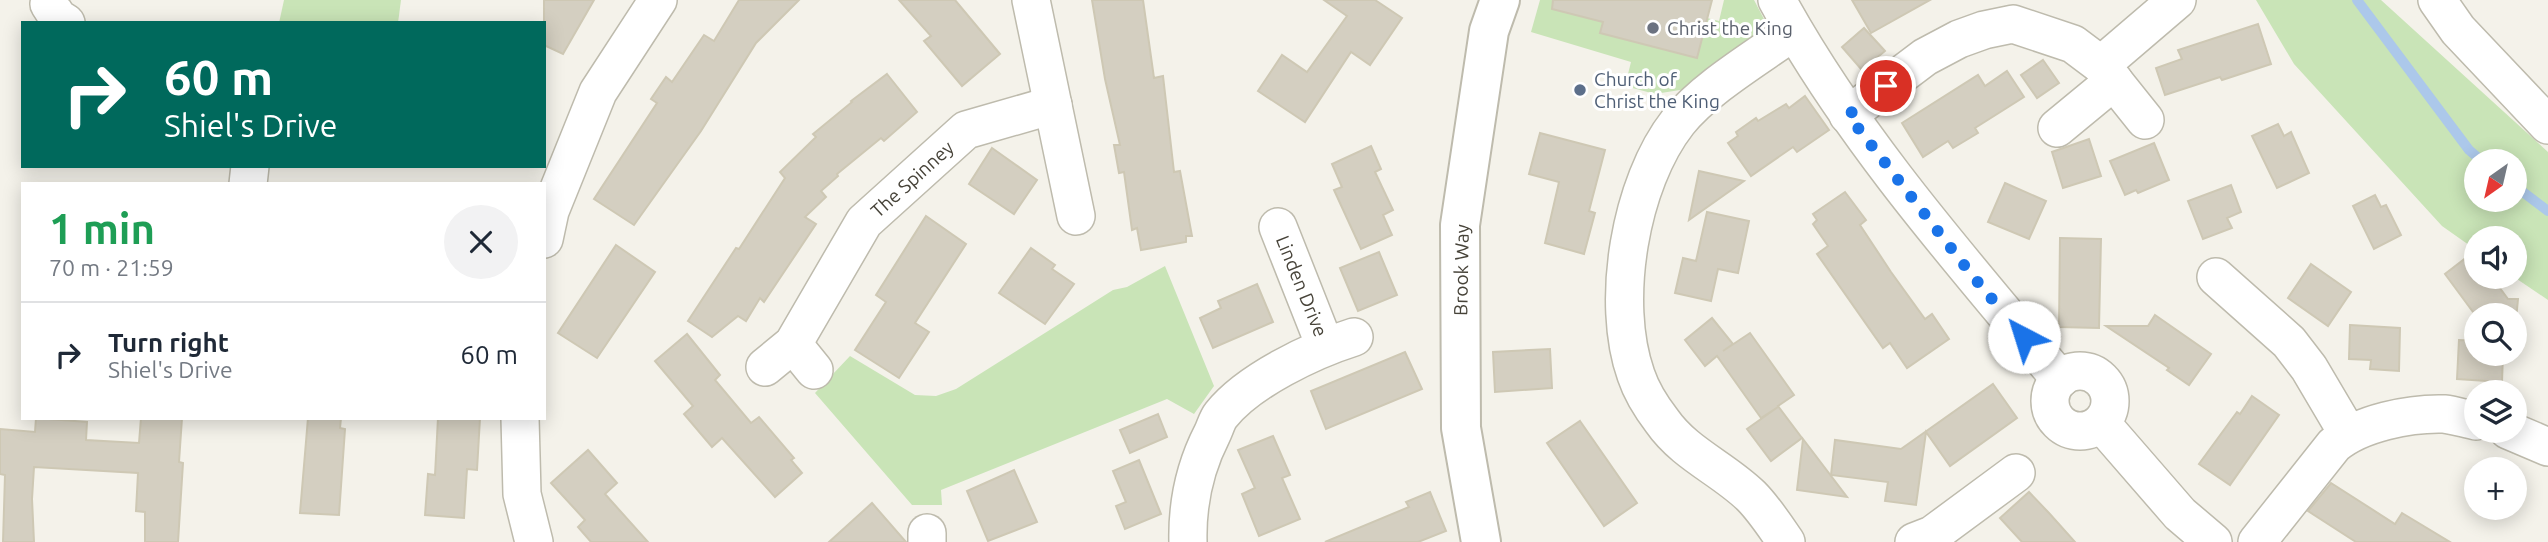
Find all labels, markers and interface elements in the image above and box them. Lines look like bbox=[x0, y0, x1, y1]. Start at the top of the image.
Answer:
place label: Christ the King bbox=[1667, 17, 1793, 39]
marker: Christ the King bbox=[1645, 20, 1661, 36]
icon: right bbox=[49, 49, 140, 140]
text: 60 m bbox=[164, 49, 273, 104]
pin bbox=[1856, 56, 1916, 116]
icon: arrive bbox=[1867, 67, 1905, 105]
place label: Church of Christ the King bbox=[1594, 68, 1720, 112]
marker: Church of Christ the King bbox=[1572, 82, 1588, 98]
text: Shiel's Drive bbox=[164, 107, 337, 143]
street label: The Spinney bbox=[866, 136, 958, 222]
north arrow bbox=[2464, 149, 2527, 212]
map controls bbox=[2464, 149, 2527, 520]
text: 1 min bbox=[49, 205, 155, 252]
button: close bbox=[444, 205, 518, 279]
street label: Brook Way bbox=[1449, 224, 1473, 316]
button: sound bbox=[2464, 226, 2527, 289]
street label: Linden Drive bbox=[1272, 232, 1332, 340]
text: 70 m · 21:59 bbox=[49, 255, 174, 280]
position arrow bbox=[1987, 300, 2061, 374]
button: search bbox=[2464, 303, 2527, 366]
text: Turn right bbox=[108, 328, 229, 357]
icon: right bbox=[49, 336, 87, 374]
text: 60 m bbox=[460, 340, 518, 369]
text: Shiel's Drive bbox=[108, 357, 233, 382]
button: layers bbox=[2464, 380, 2527, 443]
button: + bbox=[2464, 457, 2527, 520]

